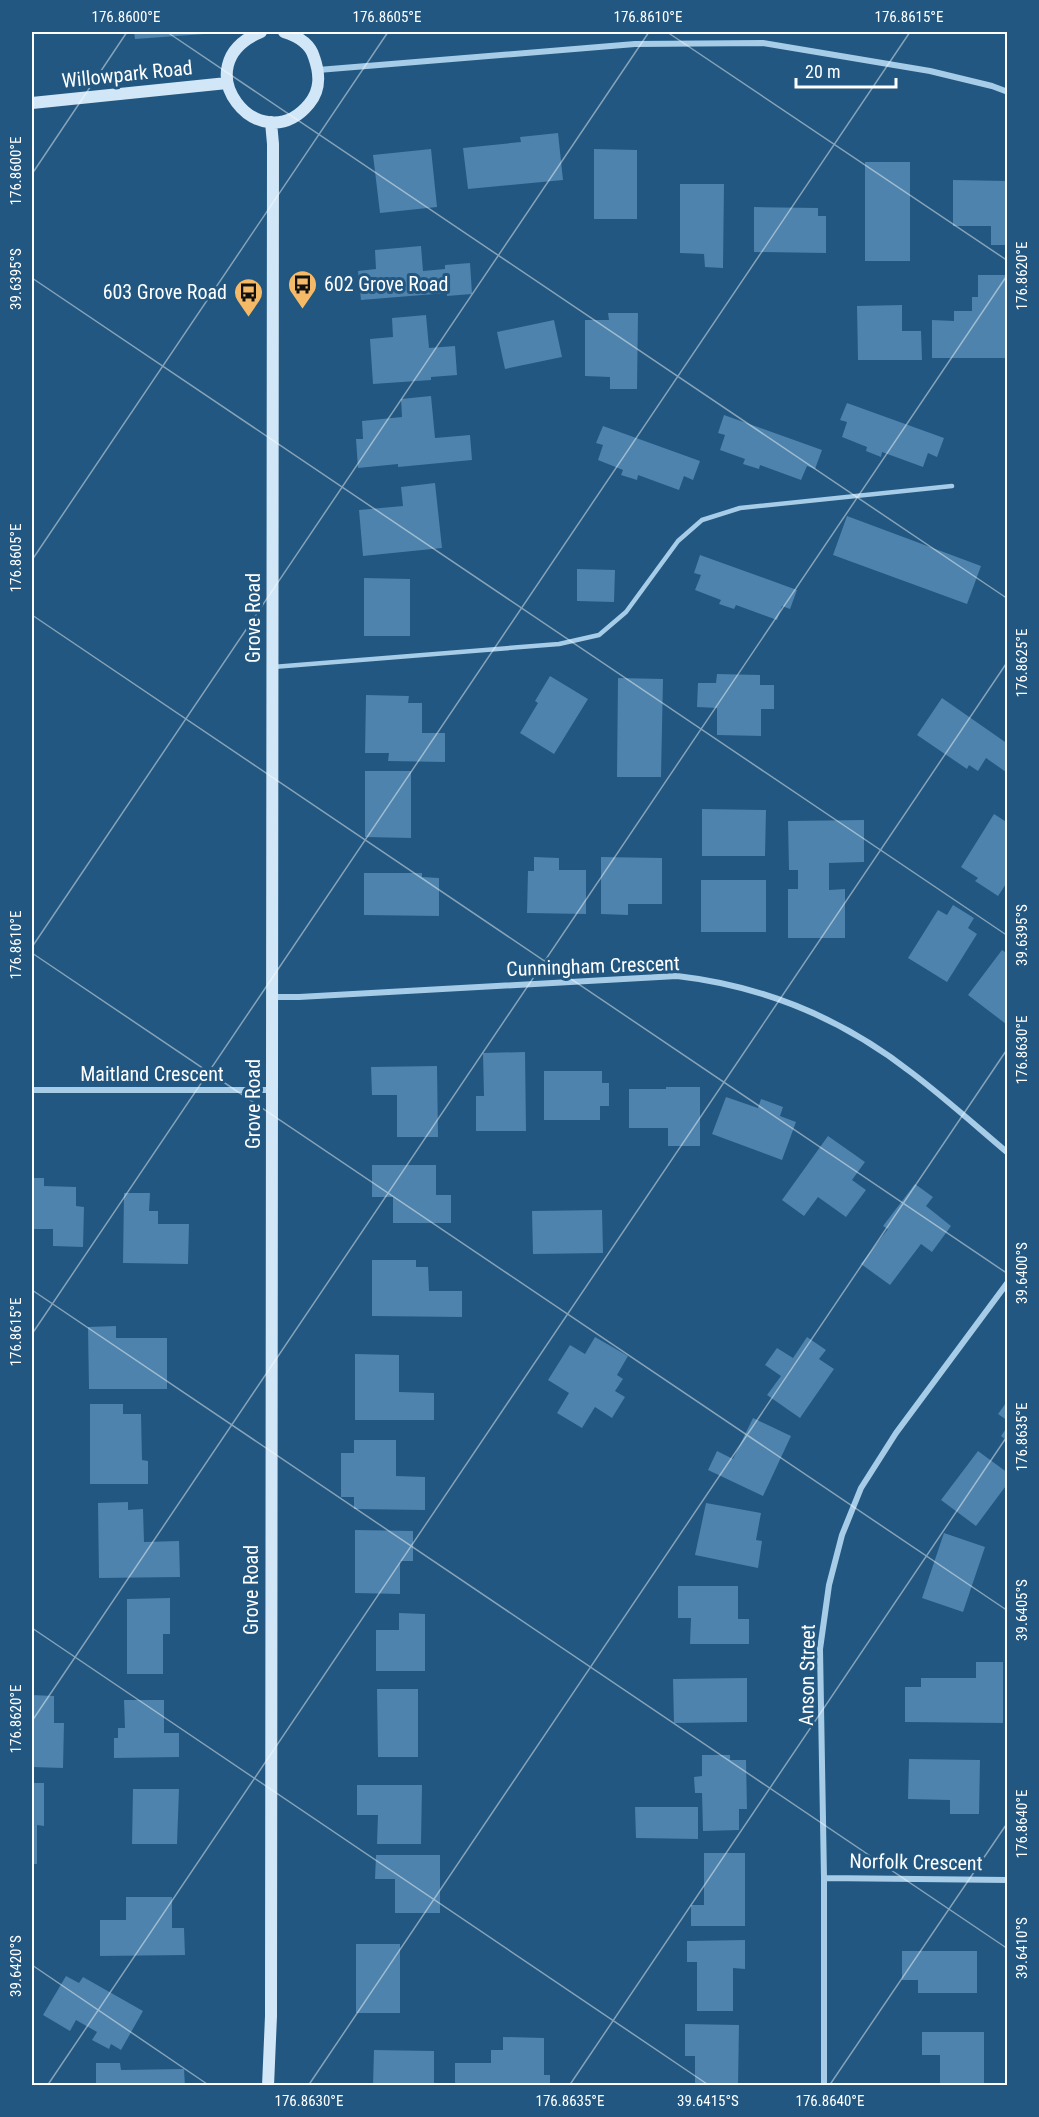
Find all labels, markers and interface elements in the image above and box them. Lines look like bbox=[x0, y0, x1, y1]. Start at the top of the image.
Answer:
text: 176.8600°E bbox=[92, 8, 160, 26]
text: 176.8605°E bbox=[353, 8, 421, 26]
text: 176.8610°E bbox=[614, 8, 682, 26]
text: 176.8615°E bbox=[875, 8, 943, 26]
scale bar bbox=[796, 51, 896, 89]
street label: Willowpark Road bbox=[60, 55, 194, 93]
text: 20 m bbox=[805, 61, 840, 82]
text: 176.8600°E bbox=[7, 137, 25, 205]
text: 176.8620°E bbox=[1013, 242, 1031, 310]
text: 39.6395°S bbox=[7, 248, 25, 310]
bus stop icon: 602 Grove Road bbox=[287, 268, 319, 310]
place label: 602 Grove Road bbox=[324, 272, 448, 296]
bus stop icon: 603 Grove Road bbox=[232, 276, 264, 318]
place label: 603 Grove Road bbox=[103, 280, 227, 304]
text: 176.8605°E bbox=[7, 524, 25, 592]
street label: Grove Road bbox=[241, 573, 265, 663]
text: 176.8625°E bbox=[1013, 629, 1031, 697]
text: 39.6395°S bbox=[1013, 904, 1031, 966]
text: 176.8610°E bbox=[7, 911, 25, 979]
street label: Cunningham Crescent bbox=[506, 951, 680, 981]
text: 176.8630°E bbox=[1013, 1016, 1031, 1084]
street label: Grove Road bbox=[241, 1059, 265, 1149]
street label: Maitland Crescent bbox=[80, 1062, 224, 1086]
text: 39.6400°S bbox=[1013, 1242, 1031, 1304]
text: 176.8615°E bbox=[7, 1298, 25, 1366]
text: 176.8635°E bbox=[1013, 1403, 1031, 1471]
street label: Grove Road bbox=[239, 1545, 263, 1635]
text: 39.6405°S bbox=[1013, 1579, 1031, 1641]
street label: Anson Street bbox=[794, 1624, 820, 1726]
text: 176.8620°E bbox=[7, 1685, 25, 1753]
text: 176.8640°E bbox=[1013, 1790, 1031, 1858]
street label: Norfolk Crescent bbox=[849, 1849, 983, 1875]
text: 39.6410°S bbox=[1013, 1917, 1031, 1979]
text: 39.6420°S bbox=[7, 1935, 25, 1997]
text: 176.8630°E bbox=[275, 2092, 343, 2110]
text: 176.8635°E bbox=[536, 2092, 604, 2110]
text: 39.6415°S bbox=[677, 2092, 739, 2110]
text: 176.8640°E bbox=[796, 2092, 864, 2110]

